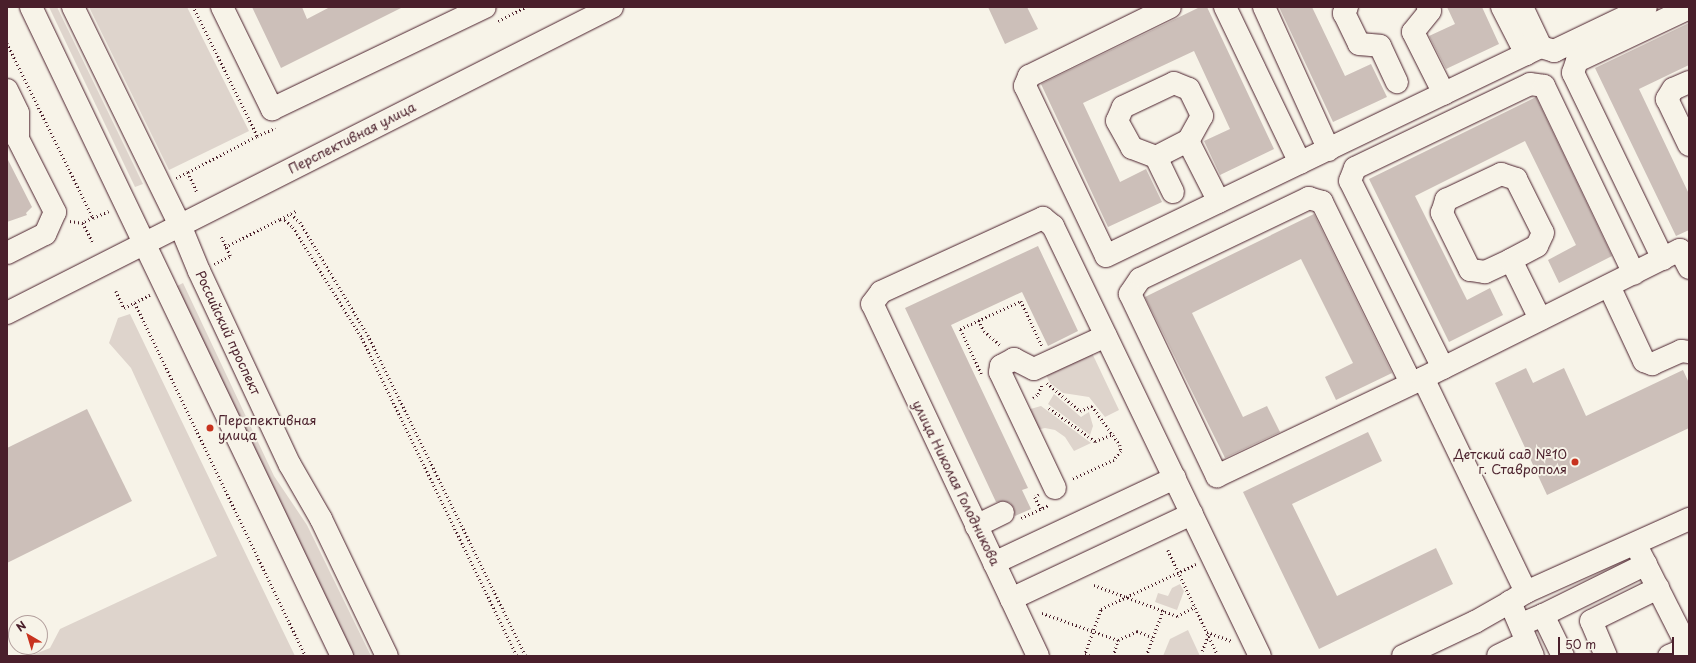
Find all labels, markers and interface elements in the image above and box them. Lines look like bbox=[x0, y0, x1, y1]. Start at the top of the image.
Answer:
street label: Перспективная улица bbox=[285, 99, 419, 177]
street label: Российский проспект bbox=[192, 268, 264, 398]
street label: улица Николая Голодникова bbox=[909, 398, 1003, 568]
place label: Перспективная улица bbox=[218, 413, 317, 444]
marker: Перспективная улица bbox=[205, 423, 215, 433]
place label: Детский сад №10 г. Ставрополя bbox=[1453, 447, 1567, 478]
marker: Детский сад №10 г. Ставрополя bbox=[1570, 457, 1580, 467]
north arrow bbox=[8, 615, 48, 655]
text: N bbox=[12, 617, 30, 635]
scale bar bbox=[1560, 629, 1676, 655]
text: 50 m bbox=[1565, 635, 1596, 653]

